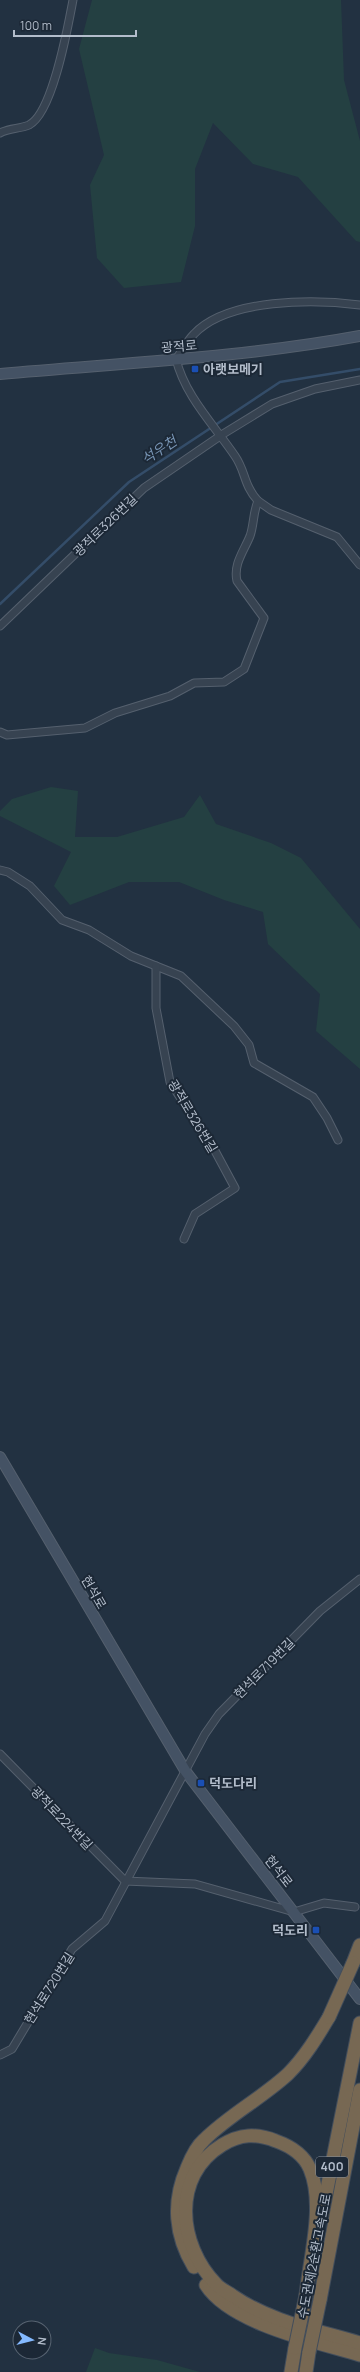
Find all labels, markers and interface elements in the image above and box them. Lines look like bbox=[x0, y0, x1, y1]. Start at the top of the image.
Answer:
scale bar bbox=[14, 12, 136, 38]
text: 100 m bbox=[20, 17, 52, 34]
street label: 광적로 bbox=[160, 335, 198, 357]
place label: 아랫보메기 bbox=[203, 360, 263, 378]
marker: 아랫보메기 bbox=[190, 364, 200, 374]
water label: 석우천 bbox=[137, 430, 181, 468]
street label: 광적로326번길 bbox=[69, 490, 141, 560]
street label: 광적로326번길 bbox=[164, 1076, 222, 1156]
street label: 현석로 bbox=[77, 1572, 111, 1612]
street label: 현석로719번길 bbox=[230, 1634, 298, 1702]
place label: 덕도다리 bbox=[209, 1774, 257, 1792]
marker: 덕도다리 bbox=[196, 1778, 206, 1788]
street label: 광적로224번길 bbox=[27, 1782, 97, 1854]
street label: 현석로 bbox=[261, 1851, 297, 1891]
place label: 덕도리 bbox=[272, 1921, 308, 1939]
marker: 덕도리 bbox=[311, 1925, 321, 1935]
street label: 현석로720번길 bbox=[20, 1949, 78, 2027]
road number: 400 bbox=[316, 2157, 348, 2177]
street label: 수도권제2순환고속도로 bbox=[293, 2192, 335, 2320]
north arrow bbox=[12, 2320, 52, 2360]
text: N bbox=[34, 2336, 50, 2346]

